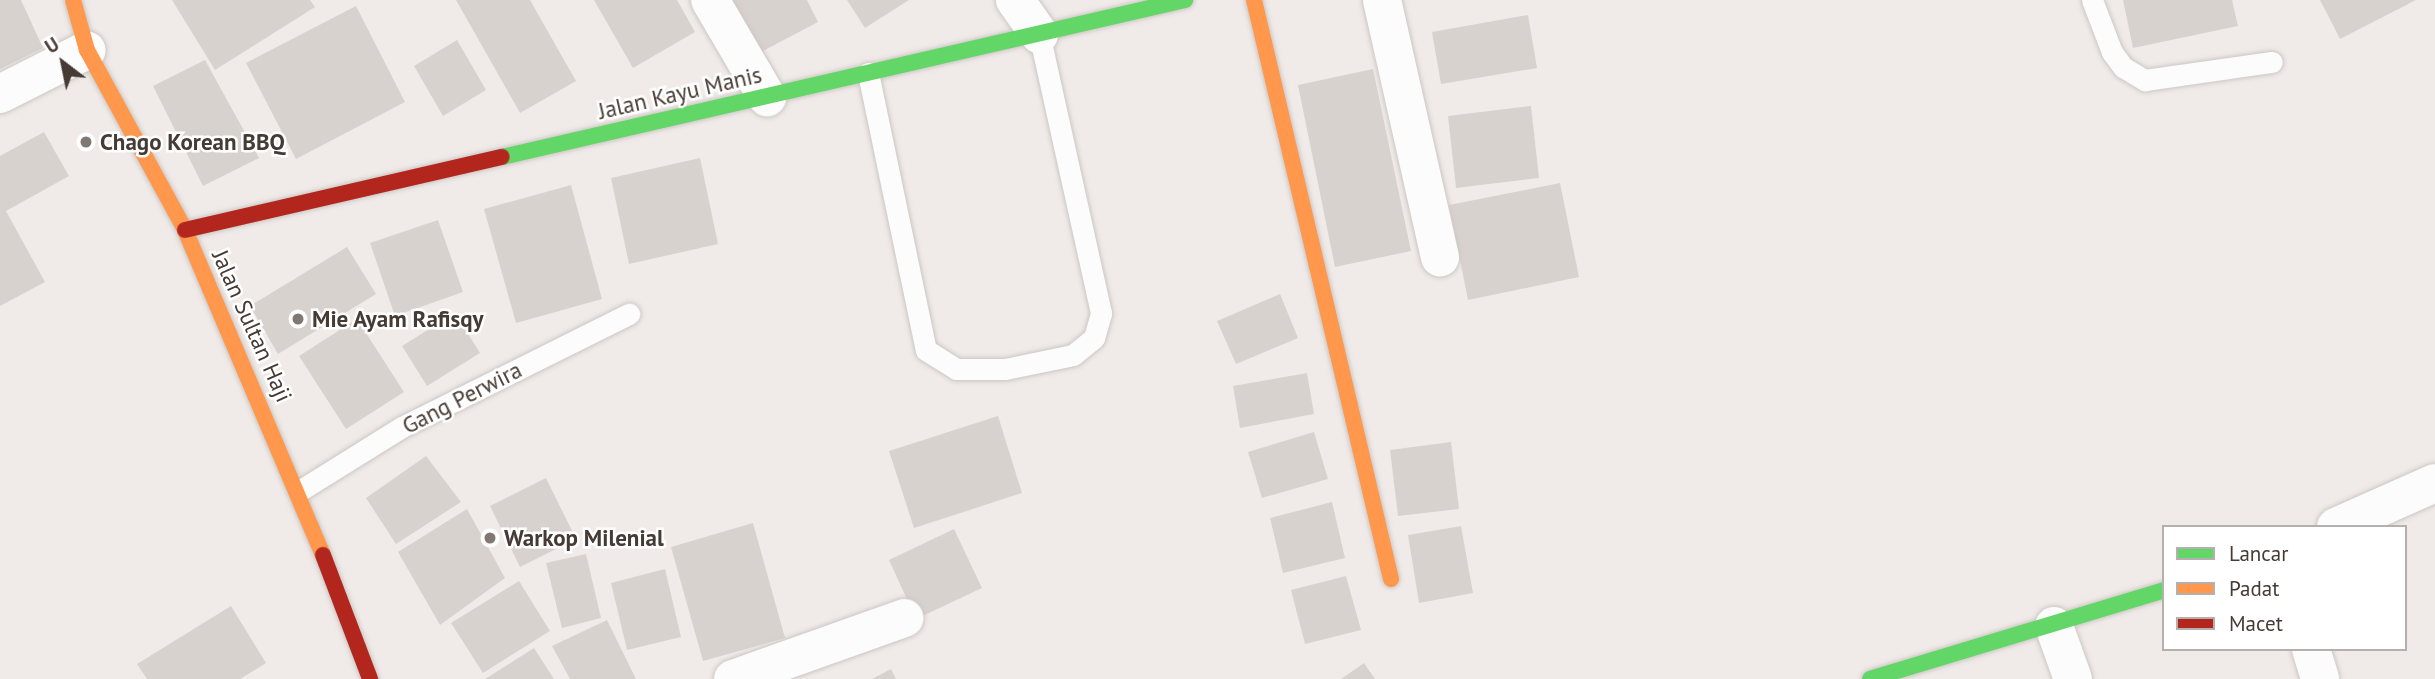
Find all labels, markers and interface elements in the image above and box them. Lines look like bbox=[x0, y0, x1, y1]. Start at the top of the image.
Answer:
north arrow bbox=[28, 28, 98, 98]
text: U bbox=[40, 32, 63, 59]
street label: Jalan Kayu Manis bbox=[596, 61, 764, 125]
place label: Chago Korean BBQ bbox=[100, 128, 285, 156]
marker: Chago Korean BBQ bbox=[78, 134, 94, 150]
street label: Jalan Sultan Haji bbox=[206, 246, 298, 406]
place label: Mie Ayam Rafisqy bbox=[312, 305, 484, 333]
marker: Mie Ayam Rafisqy bbox=[290, 311, 306, 327]
street label: Gang Perwira bbox=[398, 356, 526, 440]
place label: Warkop Milenial bbox=[504, 524, 664, 552]
legend bbox=[2162, 525, 2407, 651]
marker: Warkop Milenial bbox=[482, 530, 498, 546]
text: Lancar bbox=[2229, 540, 2288, 567]
text: Padat bbox=[2229, 575, 2279, 602]
text: Macet bbox=[2229, 610, 2283, 637]

